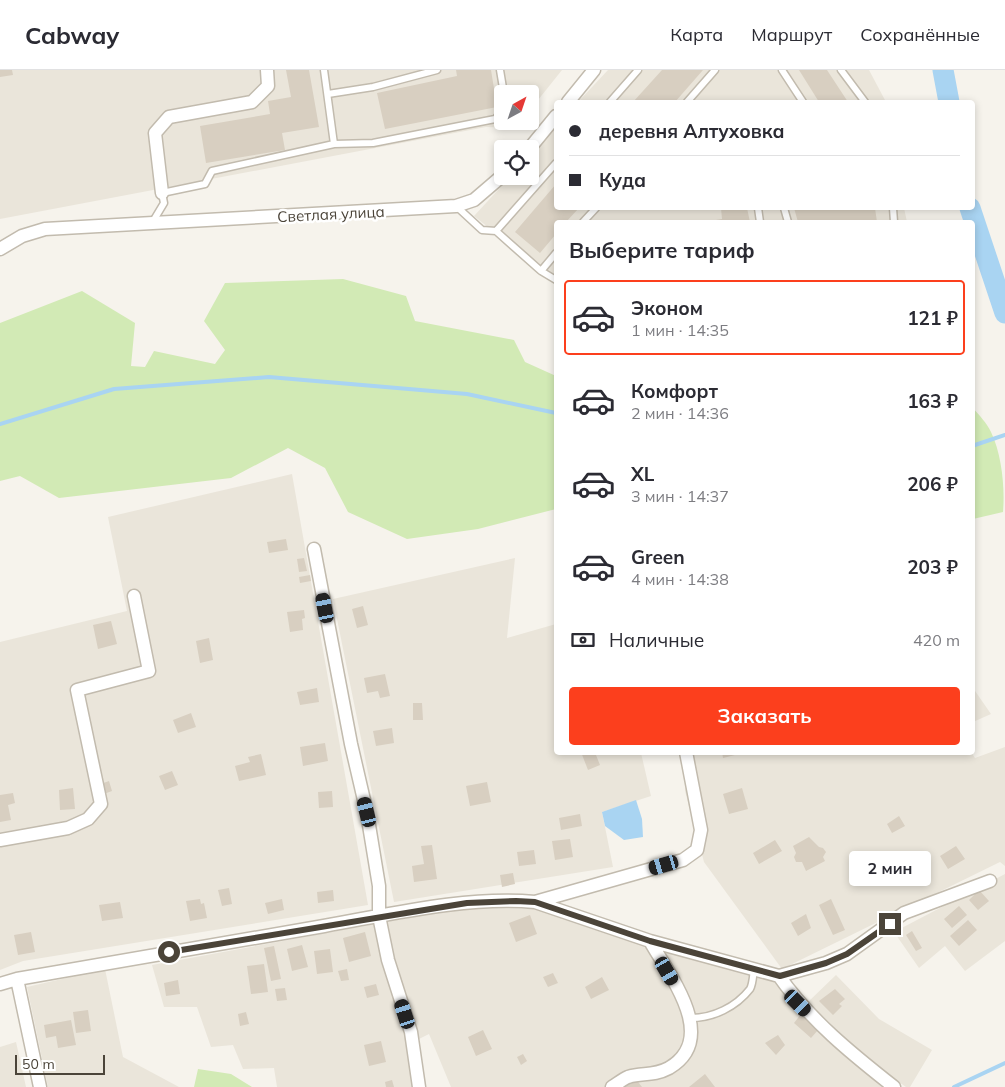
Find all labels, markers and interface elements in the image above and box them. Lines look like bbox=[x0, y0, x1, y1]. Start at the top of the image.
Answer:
text: Cabway bbox=[25, 20, 119, 50]
text: Карта bbox=[670, 23, 723, 46]
text: Маршрут bbox=[751, 23, 832, 46]
text: Сохранённые bbox=[860, 23, 980, 46]
north arrow bbox=[494, 85, 539, 130]
map controls bbox=[494, 85, 539, 185]
text: деревня Алтуховка bbox=[599, 119, 785, 143]
button: locate bbox=[494, 140, 539, 185]
text: Куда bbox=[599, 168, 646, 192]
street label: Светлая улица bbox=[277, 202, 385, 226]
text: Выберите тариф bbox=[569, 236, 755, 264]
icon: car bbox=[571, 295, 616, 340]
text: Эконом bbox=[631, 296, 703, 320]
text: 121 ₽ bbox=[907, 306, 958, 330]
text: 1 мин · 14:35 bbox=[631, 320, 729, 340]
icon: car bbox=[571, 378, 616, 423]
text: Комфорт bbox=[631, 379, 718, 403]
text: 163 ₽ bbox=[907, 389, 958, 413]
text: 2 мин · 14:36 bbox=[631, 403, 729, 423]
icon: car bbox=[571, 461, 616, 506]
text: XL bbox=[631, 462, 654, 486]
text: 206 ₽ bbox=[907, 472, 958, 496]
text: 3 мин · 14:37 bbox=[631, 486, 729, 506]
icon: car bbox=[571, 544, 616, 589]
text: Green bbox=[631, 545, 685, 569]
text: 203 ₽ bbox=[907, 555, 958, 579]
text: 4 мин · 14:38 bbox=[631, 569, 729, 589]
car bbox=[314, 592, 335, 624]
icon: cash bbox=[569, 626, 597, 654]
text: Наличные bbox=[609, 628, 704, 652]
text: 420 m bbox=[913, 630, 960, 650]
button: Заказать bbox=[569, 687, 960, 745]
car bbox=[356, 796, 377, 828]
callout: 2 мин bbox=[849, 852, 931, 886]
car bbox=[647, 854, 680, 876]
text: 2 мин bbox=[868, 858, 912, 878]
route end bbox=[879, 913, 901, 935]
route start bbox=[158, 941, 180, 963]
car bbox=[653, 954, 680, 988]
car bbox=[782, 987, 813, 1019]
car bbox=[393, 997, 416, 1031]
scale bar bbox=[15, 1052, 105, 1075]
text: 50 m bbox=[22, 1055, 55, 1073]

